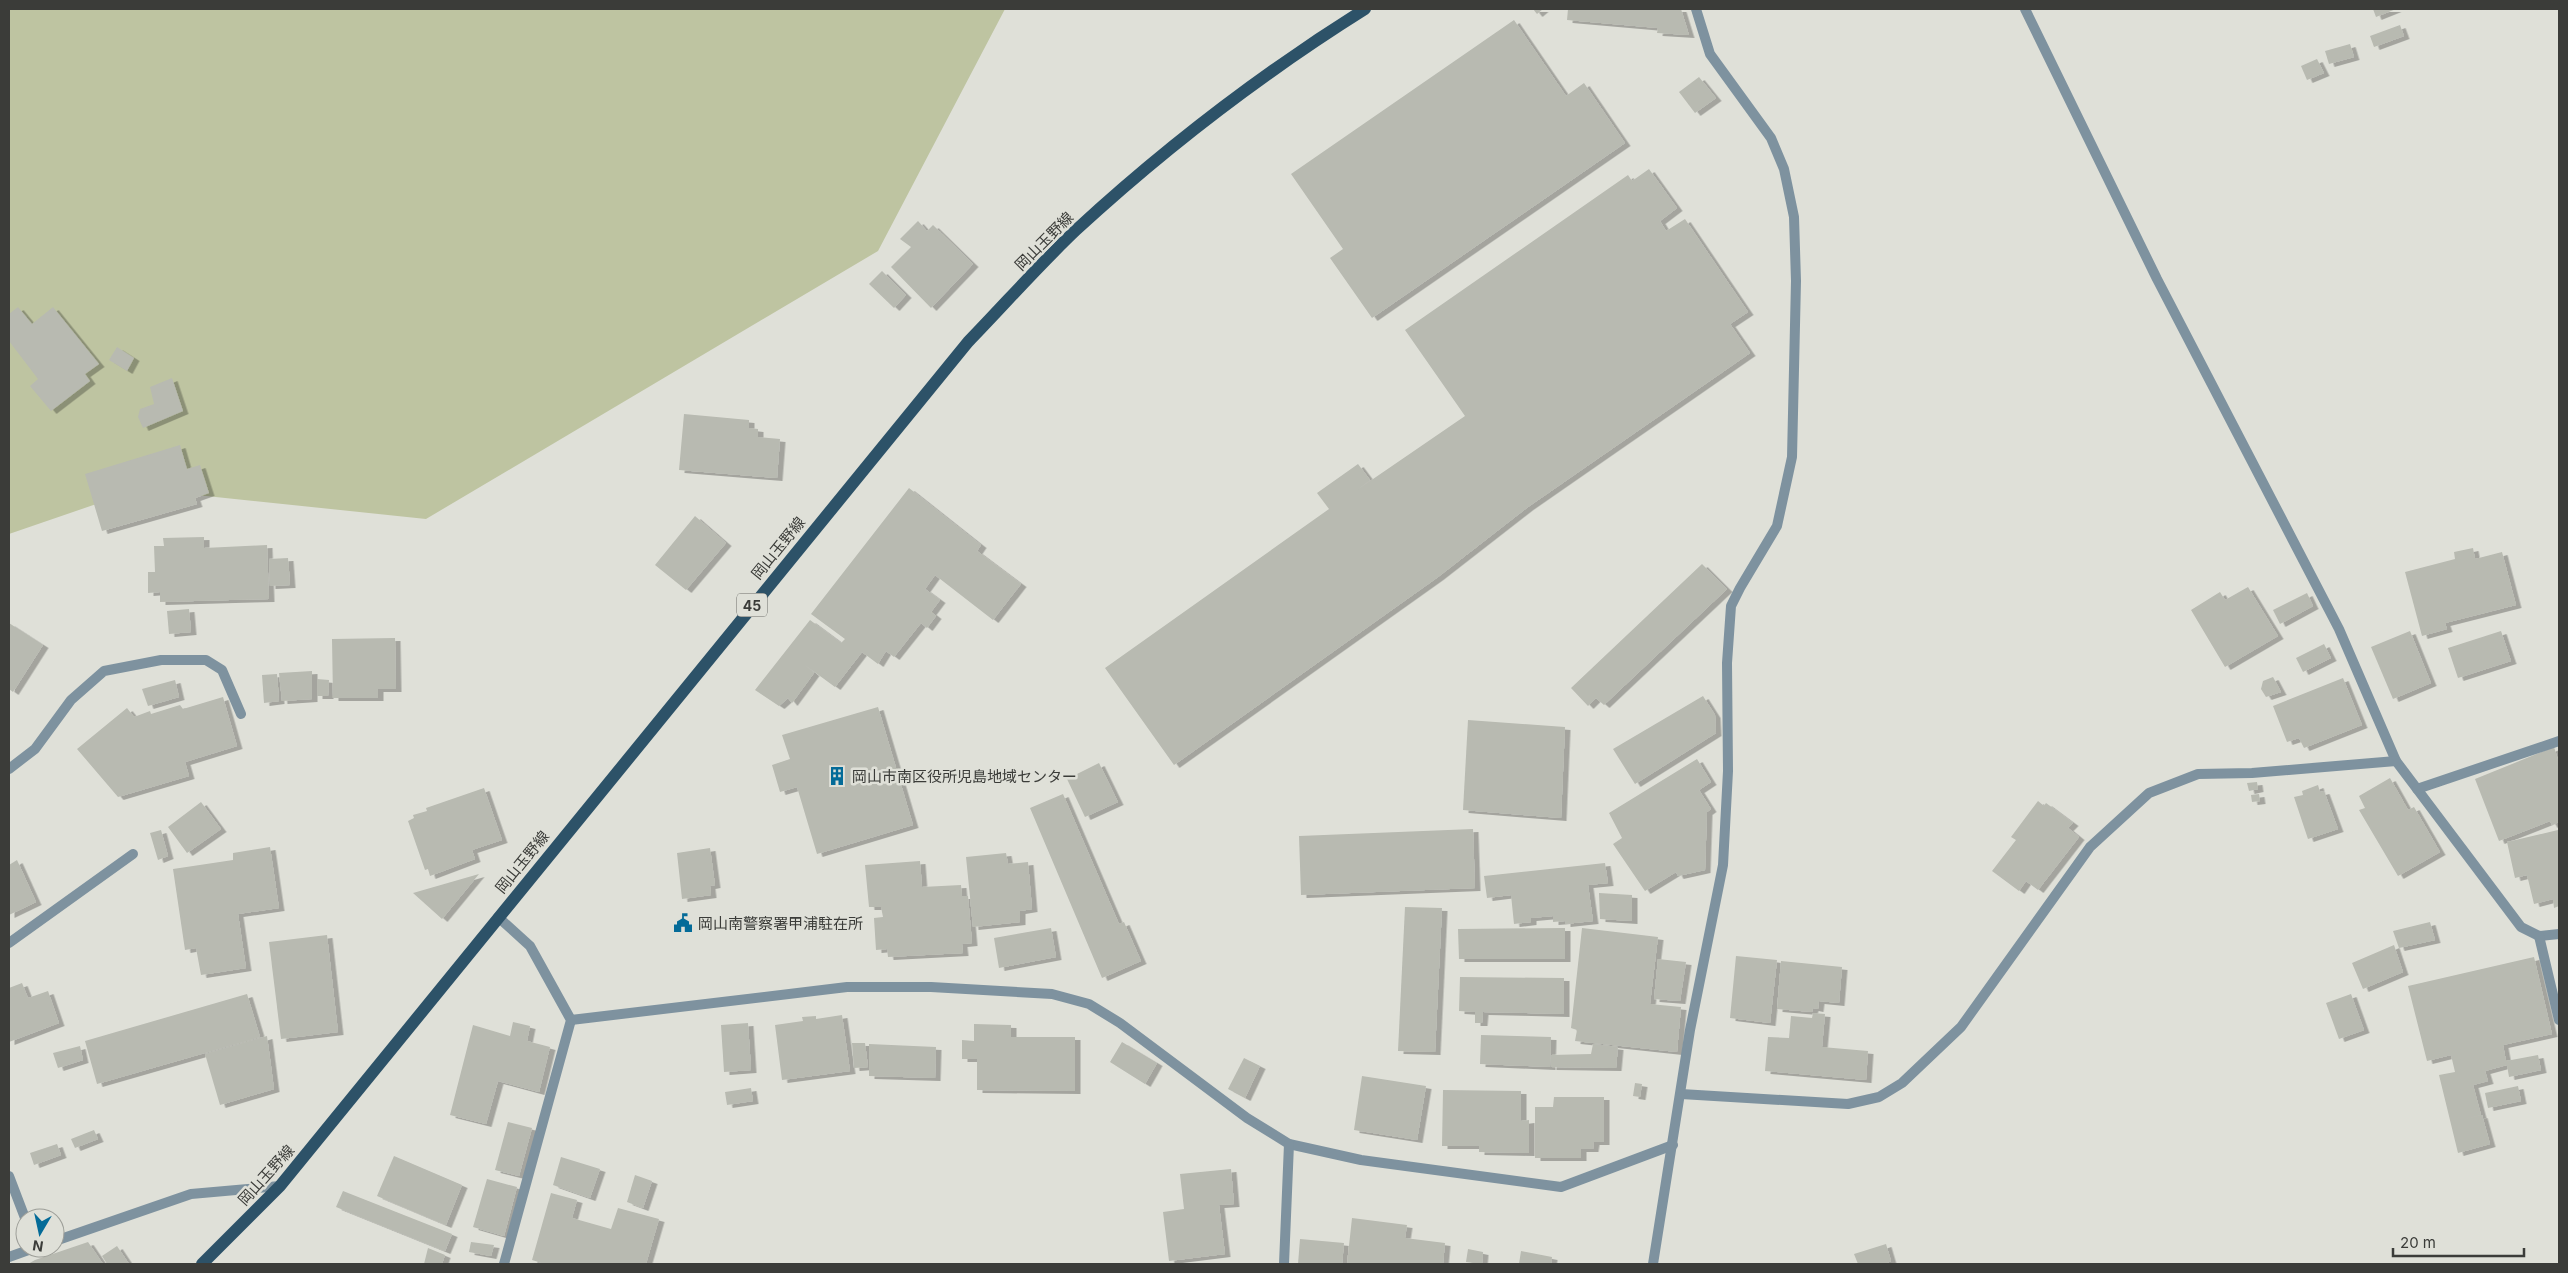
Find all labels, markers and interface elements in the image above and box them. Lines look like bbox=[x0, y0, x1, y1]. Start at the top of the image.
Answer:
street label: 岡山玉野線 bbox=[1011, 208, 1077, 274]
street label: 岡山玉野線 bbox=[747, 513, 809, 583]
road number: 45 bbox=[737, 594, 767, 616]
building icon: 岡山市南区役所児島地域センター bbox=[826, 765, 848, 787]
place label: 岡山市南区役所児島地域センター bbox=[852, 767, 1077, 786]
street label: 岡山玉野線 bbox=[491, 827, 553, 897]
public building icon: 岡山南警察署甲浦駐在所 bbox=[672, 912, 694, 934]
place label: 岡山南警察署甲浦駐在所 bbox=[698, 914, 863, 933]
street label: 岡山玉野線 bbox=[234, 1141, 298, 1209]
north arrow bbox=[15, 1208, 65, 1258]
scale bar bbox=[2393, 1226, 2524, 1258]
text: 20 m bbox=[2400, 1233, 2436, 1252]
text: N bbox=[31, 1237, 44, 1256]

